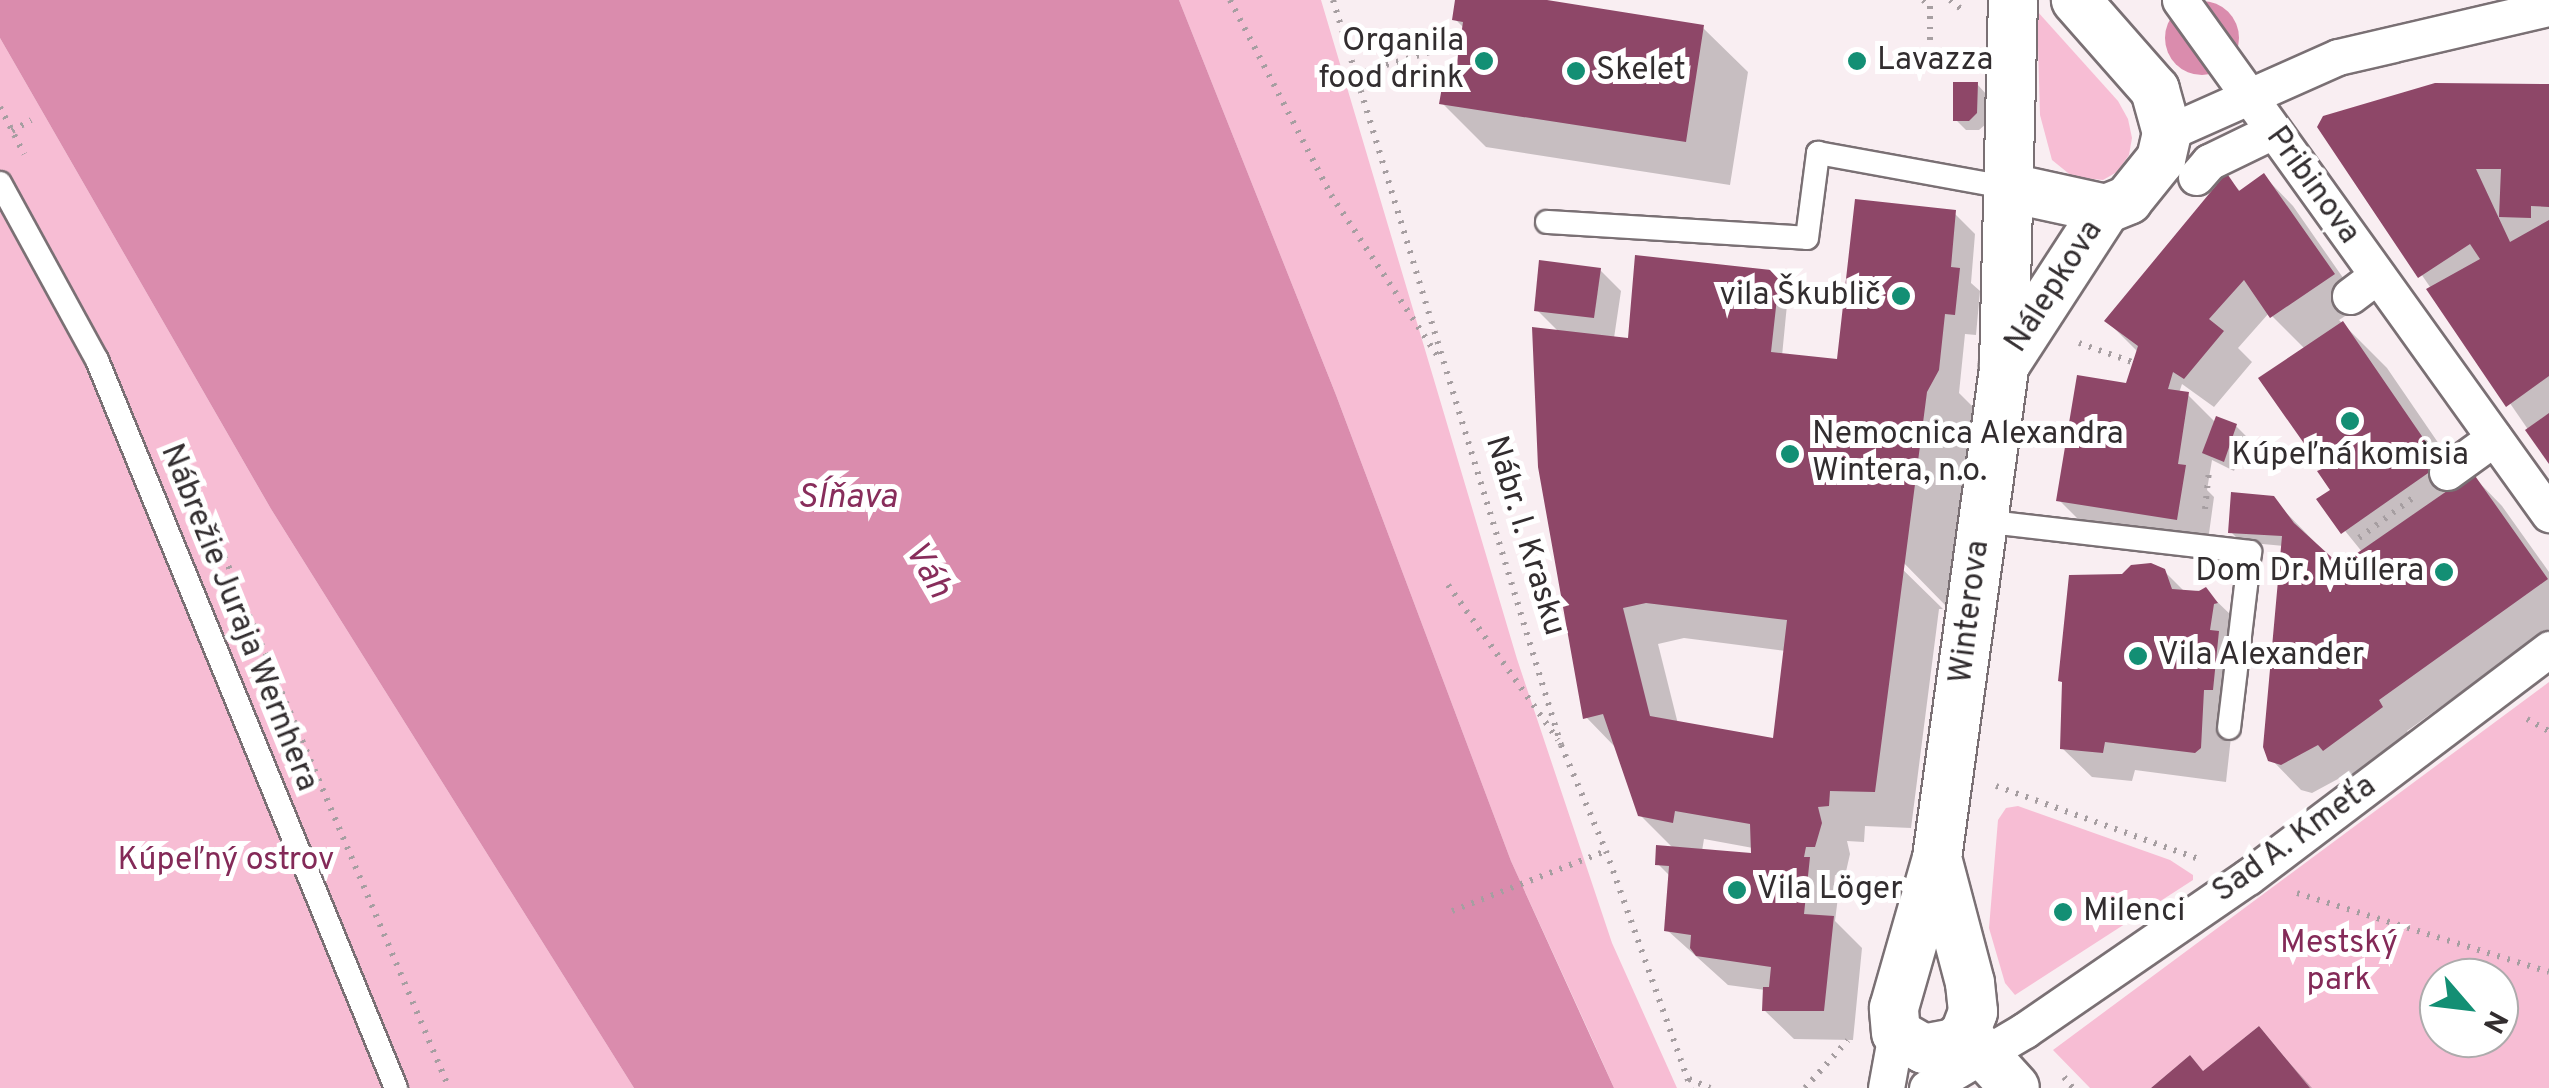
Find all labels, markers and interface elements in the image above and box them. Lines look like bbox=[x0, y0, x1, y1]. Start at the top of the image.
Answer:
place label: Organila food drink bbox=[1318, 24, 1464, 99]
place label: Lavazza bbox=[1877, 42, 1993, 80]
marker: Organila food drink bbox=[1473, 50, 1495, 72]
marker: Lavazza bbox=[1846, 50, 1868, 72]
place label: Skelet bbox=[1596, 52, 1686, 90]
marker: Skelet bbox=[1565, 60, 1587, 82]
street label: Pribinova bbox=[2257, 120, 2367, 252]
street label: Nálepkova bbox=[1998, 214, 2112, 360]
place label: vila Škublič bbox=[1720, 277, 1881, 315]
marker: vila Škublič bbox=[1890, 285, 1912, 307]
marker: Kúpeľná komisia bbox=[2339, 410, 2361, 432]
place label: Nemocnica Alexandra Wintera, n.o. bbox=[1812, 417, 2125, 492]
street label: Nábr. I. Krasku bbox=[1475, 432, 1573, 640]
place label: Kúpeľná komisia bbox=[2231, 437, 2469, 475]
street label: Nábrežie Juraja Wernhera bbox=[151, 439, 325, 797]
marker: Nemocnica Alexandra Wintera, n.o. bbox=[1777, 441, 1803, 467]
water label: Sĺňava bbox=[797, 477, 897, 519]
water label: Váh bbox=[894, 534, 960, 606]
street label: Winterova bbox=[1943, 538, 1999, 686]
place label: Dom Dr. Müllera bbox=[2195, 553, 2424, 591]
marker: Dom Dr. Müllera bbox=[2433, 561, 2455, 583]
place label: Vila Alexander bbox=[2158, 637, 2366, 675]
marker: Vila Alexander bbox=[2127, 645, 2149, 667]
street label: Sad A. Kmeťa bbox=[2205, 768, 2385, 912]
park label: Kúpeľný ostrov bbox=[118, 842, 334, 880]
place label: Vila Löger bbox=[1757, 871, 1903, 909]
marker: Vila Löger bbox=[1726, 879, 1748, 901]
place label: Milenci bbox=[2083, 893, 2185, 931]
marker: Milenci bbox=[2052, 901, 2074, 923]
park label: Mestský park bbox=[2280, 926, 2398, 1001]
north arrow bbox=[2419, 958, 2519, 1058]
text: N bbox=[2473, 1004, 2514, 1038]

